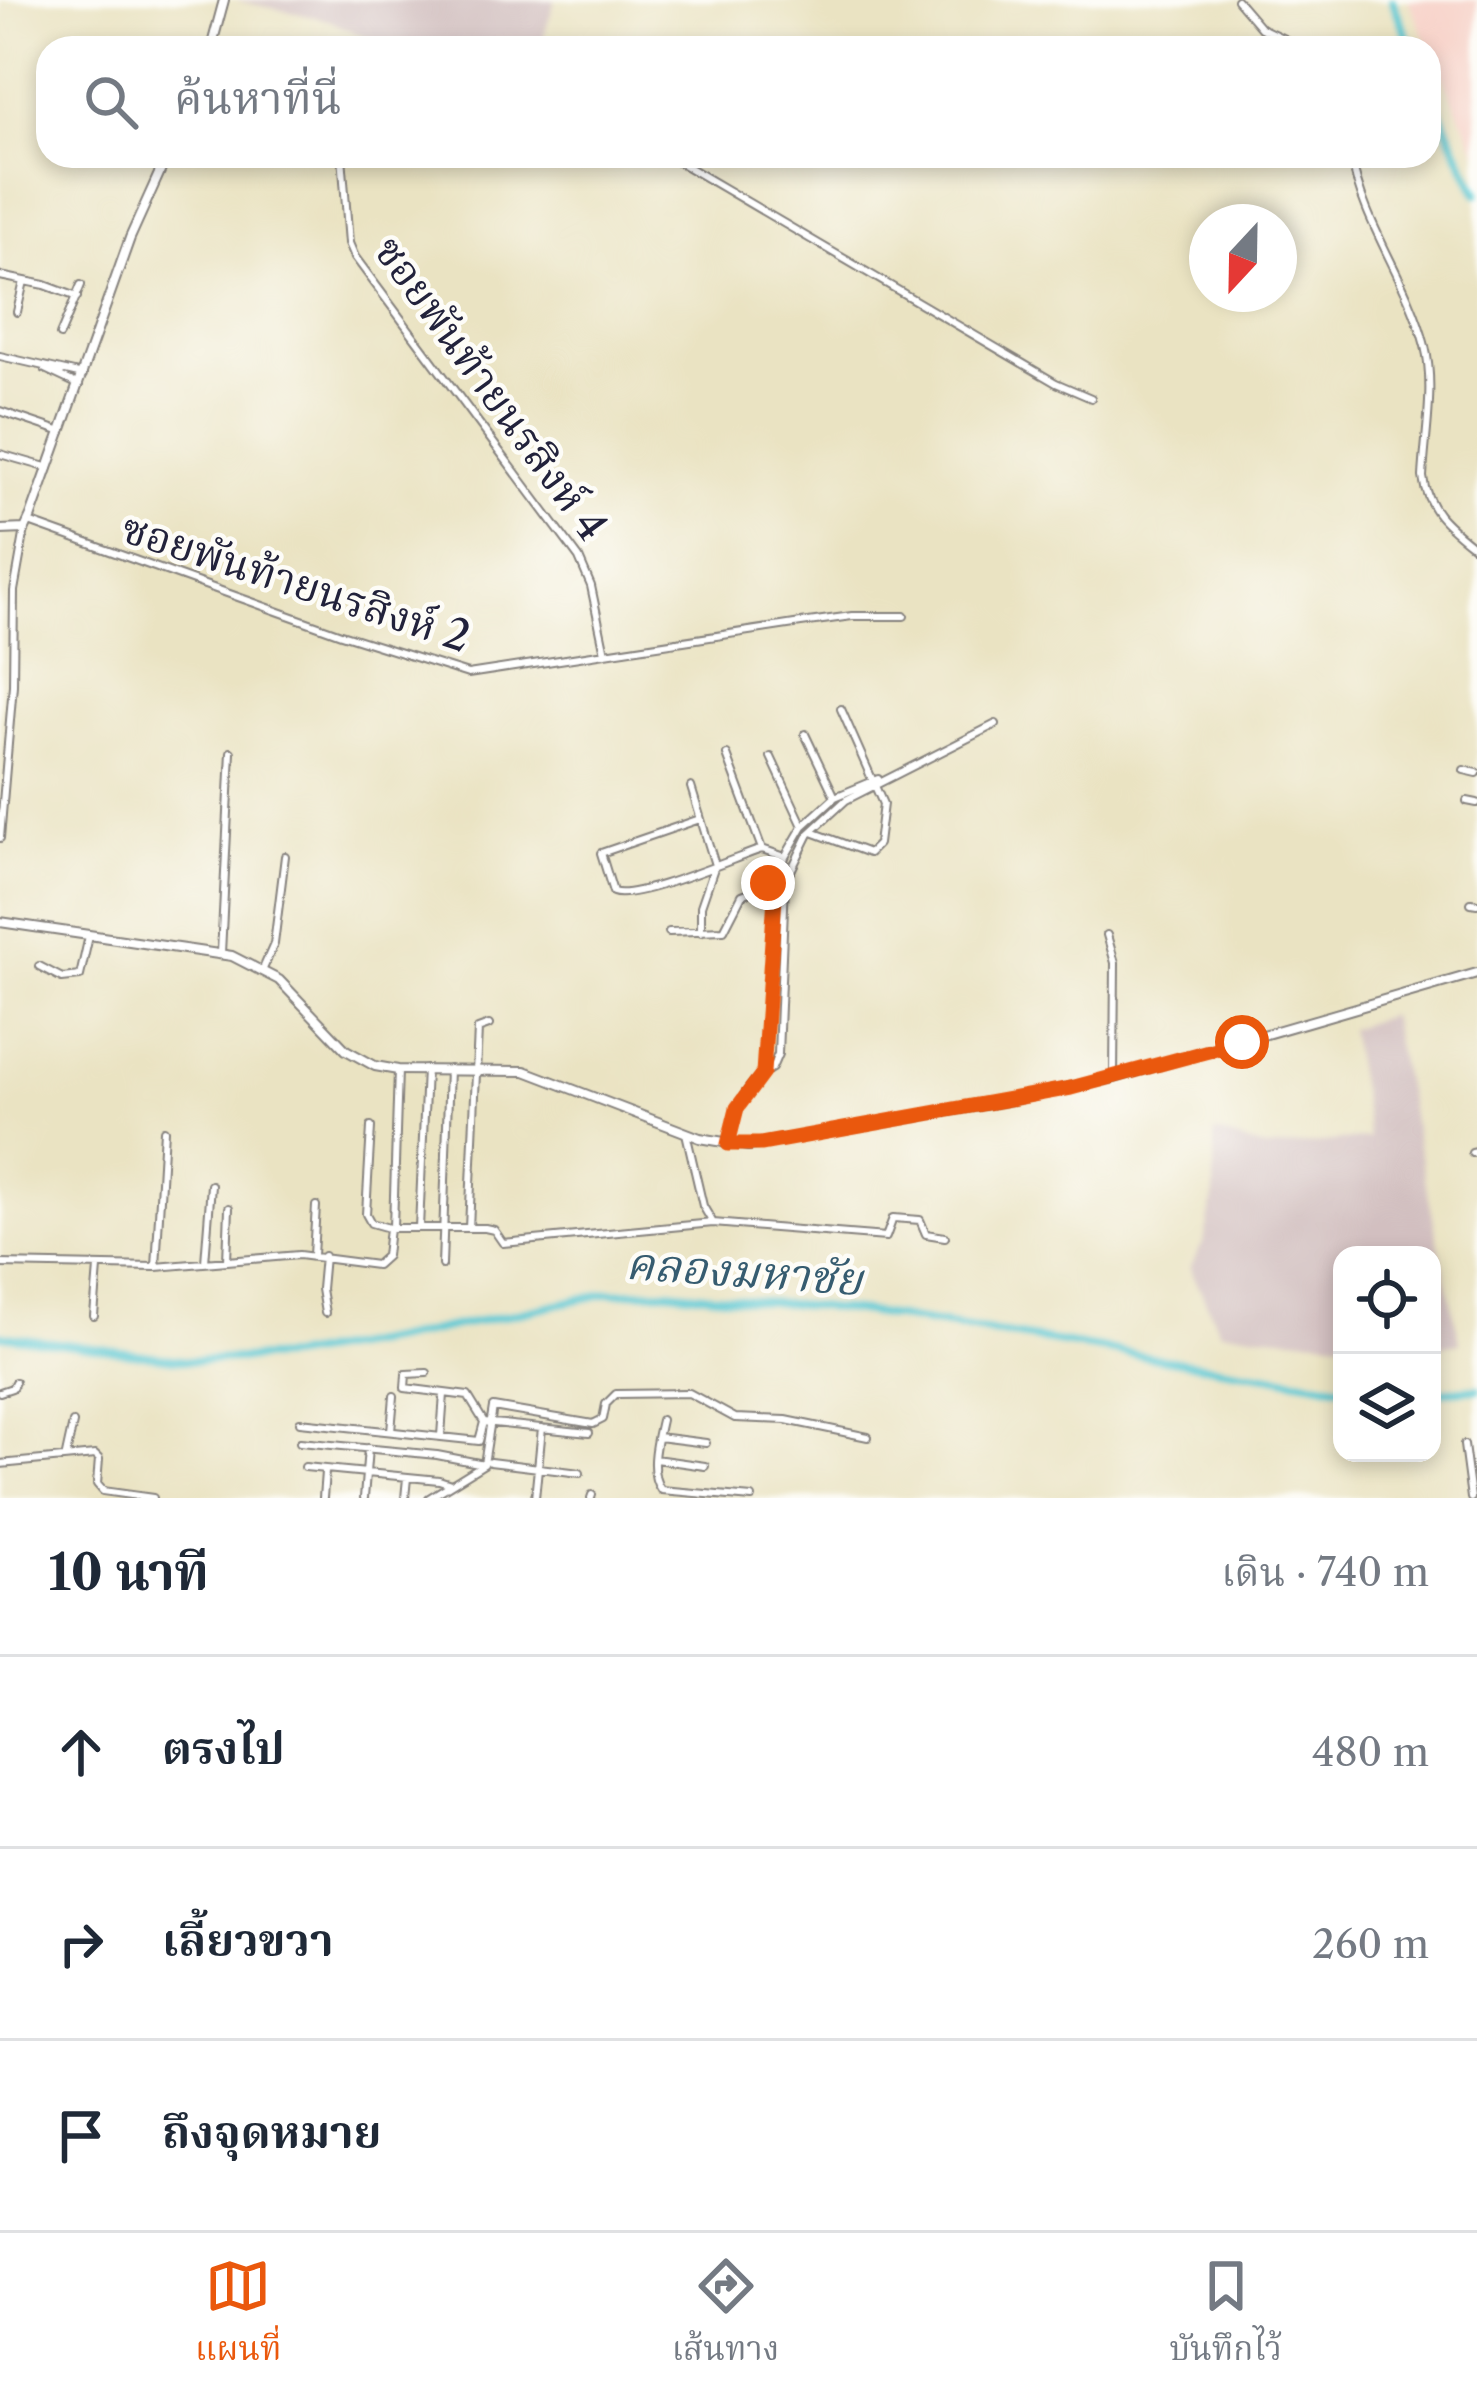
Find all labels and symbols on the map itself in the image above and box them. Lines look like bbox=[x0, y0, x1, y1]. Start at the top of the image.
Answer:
north arrow bbox=[1189, 204, 1297, 312]
street label: ซอยพันท้ายนรสิงห์ 4 bbox=[363, 226, 619, 550]
street label: ซอยพันท้ายนรสิงห์ 2 bbox=[115, 501, 477, 663]
route end bbox=[741, 856, 795, 910]
route start bbox=[1215, 1015, 1269, 1069]
water label: คลองมหาชัย bbox=[624, 1235, 867, 1307]

